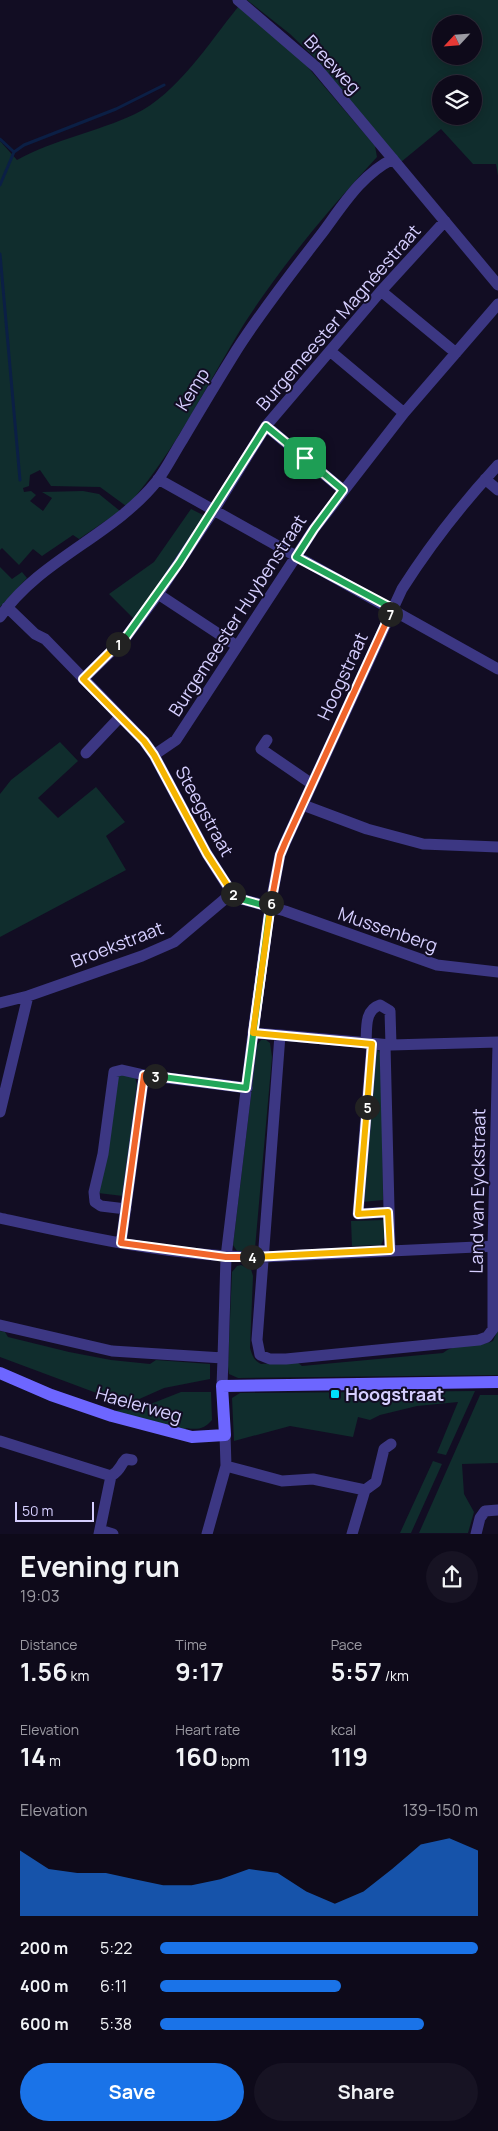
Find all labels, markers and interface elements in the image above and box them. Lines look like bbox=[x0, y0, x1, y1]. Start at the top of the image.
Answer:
north arrow bbox=[432, 15, 482, 65]
map controls bbox=[432, 15, 482, 125]
street label: Breeweg bbox=[299, 29, 367, 99]
button: layers bbox=[432, 75, 482, 125]
street label: Burgemeester Magnéestraat bbox=[250, 219, 426, 415]
street label: Kemp bbox=[170, 363, 214, 415]
pin bbox=[284, 437, 326, 479]
icon: arrive bbox=[291, 444, 319, 472]
street label: Burgemeester Huybenstraat bbox=[163, 509, 311, 721]
pin: 7 bbox=[378, 602, 402, 626]
text: 7 bbox=[387, 605, 394, 624]
street label: Hoogstraat bbox=[311, 628, 373, 724]
pin: 1 bbox=[106, 632, 130, 656]
text: 1 bbox=[115, 635, 122, 654]
street label: Steegstraat bbox=[170, 762, 240, 860]
pin: 2 bbox=[220, 882, 246, 906]
text: 2 bbox=[229, 885, 238, 904]
pin: 6 bbox=[258, 890, 284, 916]
text: 6 bbox=[267, 894, 276, 913]
street label: Mussenberg bbox=[335, 901, 441, 957]
street label: Broekstraat bbox=[67, 915, 167, 973]
pin: 3 bbox=[142, 1064, 168, 1088]
text: 3 bbox=[151, 1067, 160, 1086]
pin: 5 bbox=[354, 1094, 380, 1120]
text: 5 bbox=[363, 1098, 372, 1117]
street label: Land van Eyckstraat bbox=[464, 1108, 490, 1274]
pin: 4 bbox=[240, 1244, 264, 1270]
text: 4 bbox=[248, 1248, 257, 1267]
street label: Haelerweg bbox=[93, 1380, 185, 1428]
place label: Hoogstraat bbox=[345, 1382, 444, 1406]
marker: Hoogstraat bbox=[329, 1388, 341, 1400]
scale bar bbox=[15, 1498, 94, 1522]
text: 50 m bbox=[22, 1501, 53, 1520]
text: Evening run bbox=[20, 1547, 180, 1585]
button: share bbox=[426, 1551, 478, 1603]
text: 19:03 bbox=[20, 1585, 60, 1607]
text: Distance bbox=[20, 1635, 77, 1654]
text: Time bbox=[175, 1635, 207, 1654]
text: Pace bbox=[331, 1635, 362, 1654]
text: 1.56 bbox=[20, 1654, 68, 1689]
text: 9:17 bbox=[175, 1654, 224, 1689]
text: 5:57 bbox=[331, 1654, 382, 1689]
text: km bbox=[68, 1666, 89, 1685]
text: /km bbox=[382, 1666, 409, 1685]
text: Elevation bbox=[20, 1720, 79, 1739]
text: Heart rate bbox=[175, 1720, 240, 1739]
text: kcal bbox=[331, 1720, 356, 1739]
text: 14 bbox=[20, 1739, 46, 1774]
text: 160 bbox=[175, 1739, 218, 1774]
text: 119 bbox=[331, 1739, 368, 1774]
text: m bbox=[46, 1751, 61, 1770]
text: bpm bbox=[218, 1751, 250, 1770]
text: Elevation bbox=[20, 1799, 88, 1821]
text: 139–150 m bbox=[403, 1799, 478, 1821]
text: 200 m bbox=[20, 1937, 68, 1959]
text: 5:22 bbox=[100, 1937, 132, 1959]
text: 400 m bbox=[20, 1975, 68, 1997]
text: 6:11 bbox=[100, 1975, 127, 1997]
text: 600 m bbox=[20, 2013, 69, 2035]
text: 5:38 bbox=[100, 2013, 132, 2035]
button: Save bbox=[20, 2063, 244, 2121]
button: Share bbox=[254, 2063, 478, 2121]

